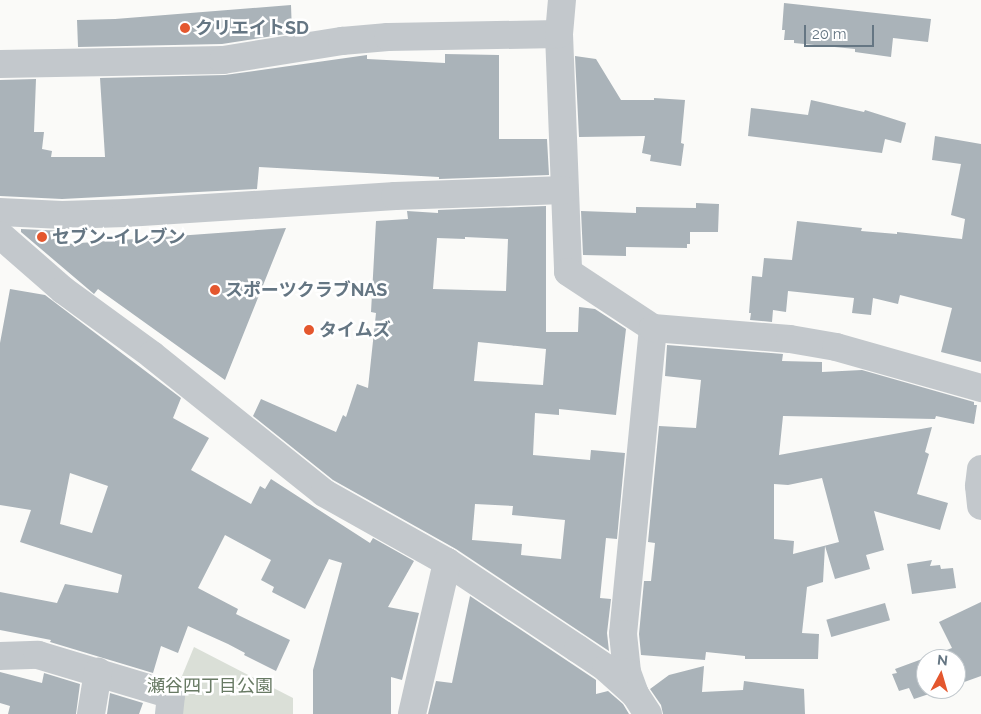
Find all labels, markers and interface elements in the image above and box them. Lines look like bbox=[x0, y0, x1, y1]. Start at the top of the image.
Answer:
scale bar bbox=[806, 15, 876, 47]
place label: クリエイトSD bbox=[195, 17, 309, 39]
marker: クリエイトSD bbox=[179, 22, 191, 34]
text: 20 m bbox=[812, 25, 847, 43]
place label: セブン-イレブン bbox=[52, 226, 186, 248]
marker: セブン-イレブン bbox=[36, 231, 48, 243]
place label: スポーツクラブNAS bbox=[225, 279, 388, 301]
marker: スポーツクラブNAS bbox=[209, 284, 221, 296]
place label: タイムズ bbox=[319, 319, 391, 341]
marker: タイムズ bbox=[303, 324, 315, 336]
north arrow bbox=[916, 649, 966, 699]
text: N bbox=[936, 652, 949, 669]
park label: 瀬谷四丁目公園 bbox=[147, 675, 273, 697]

